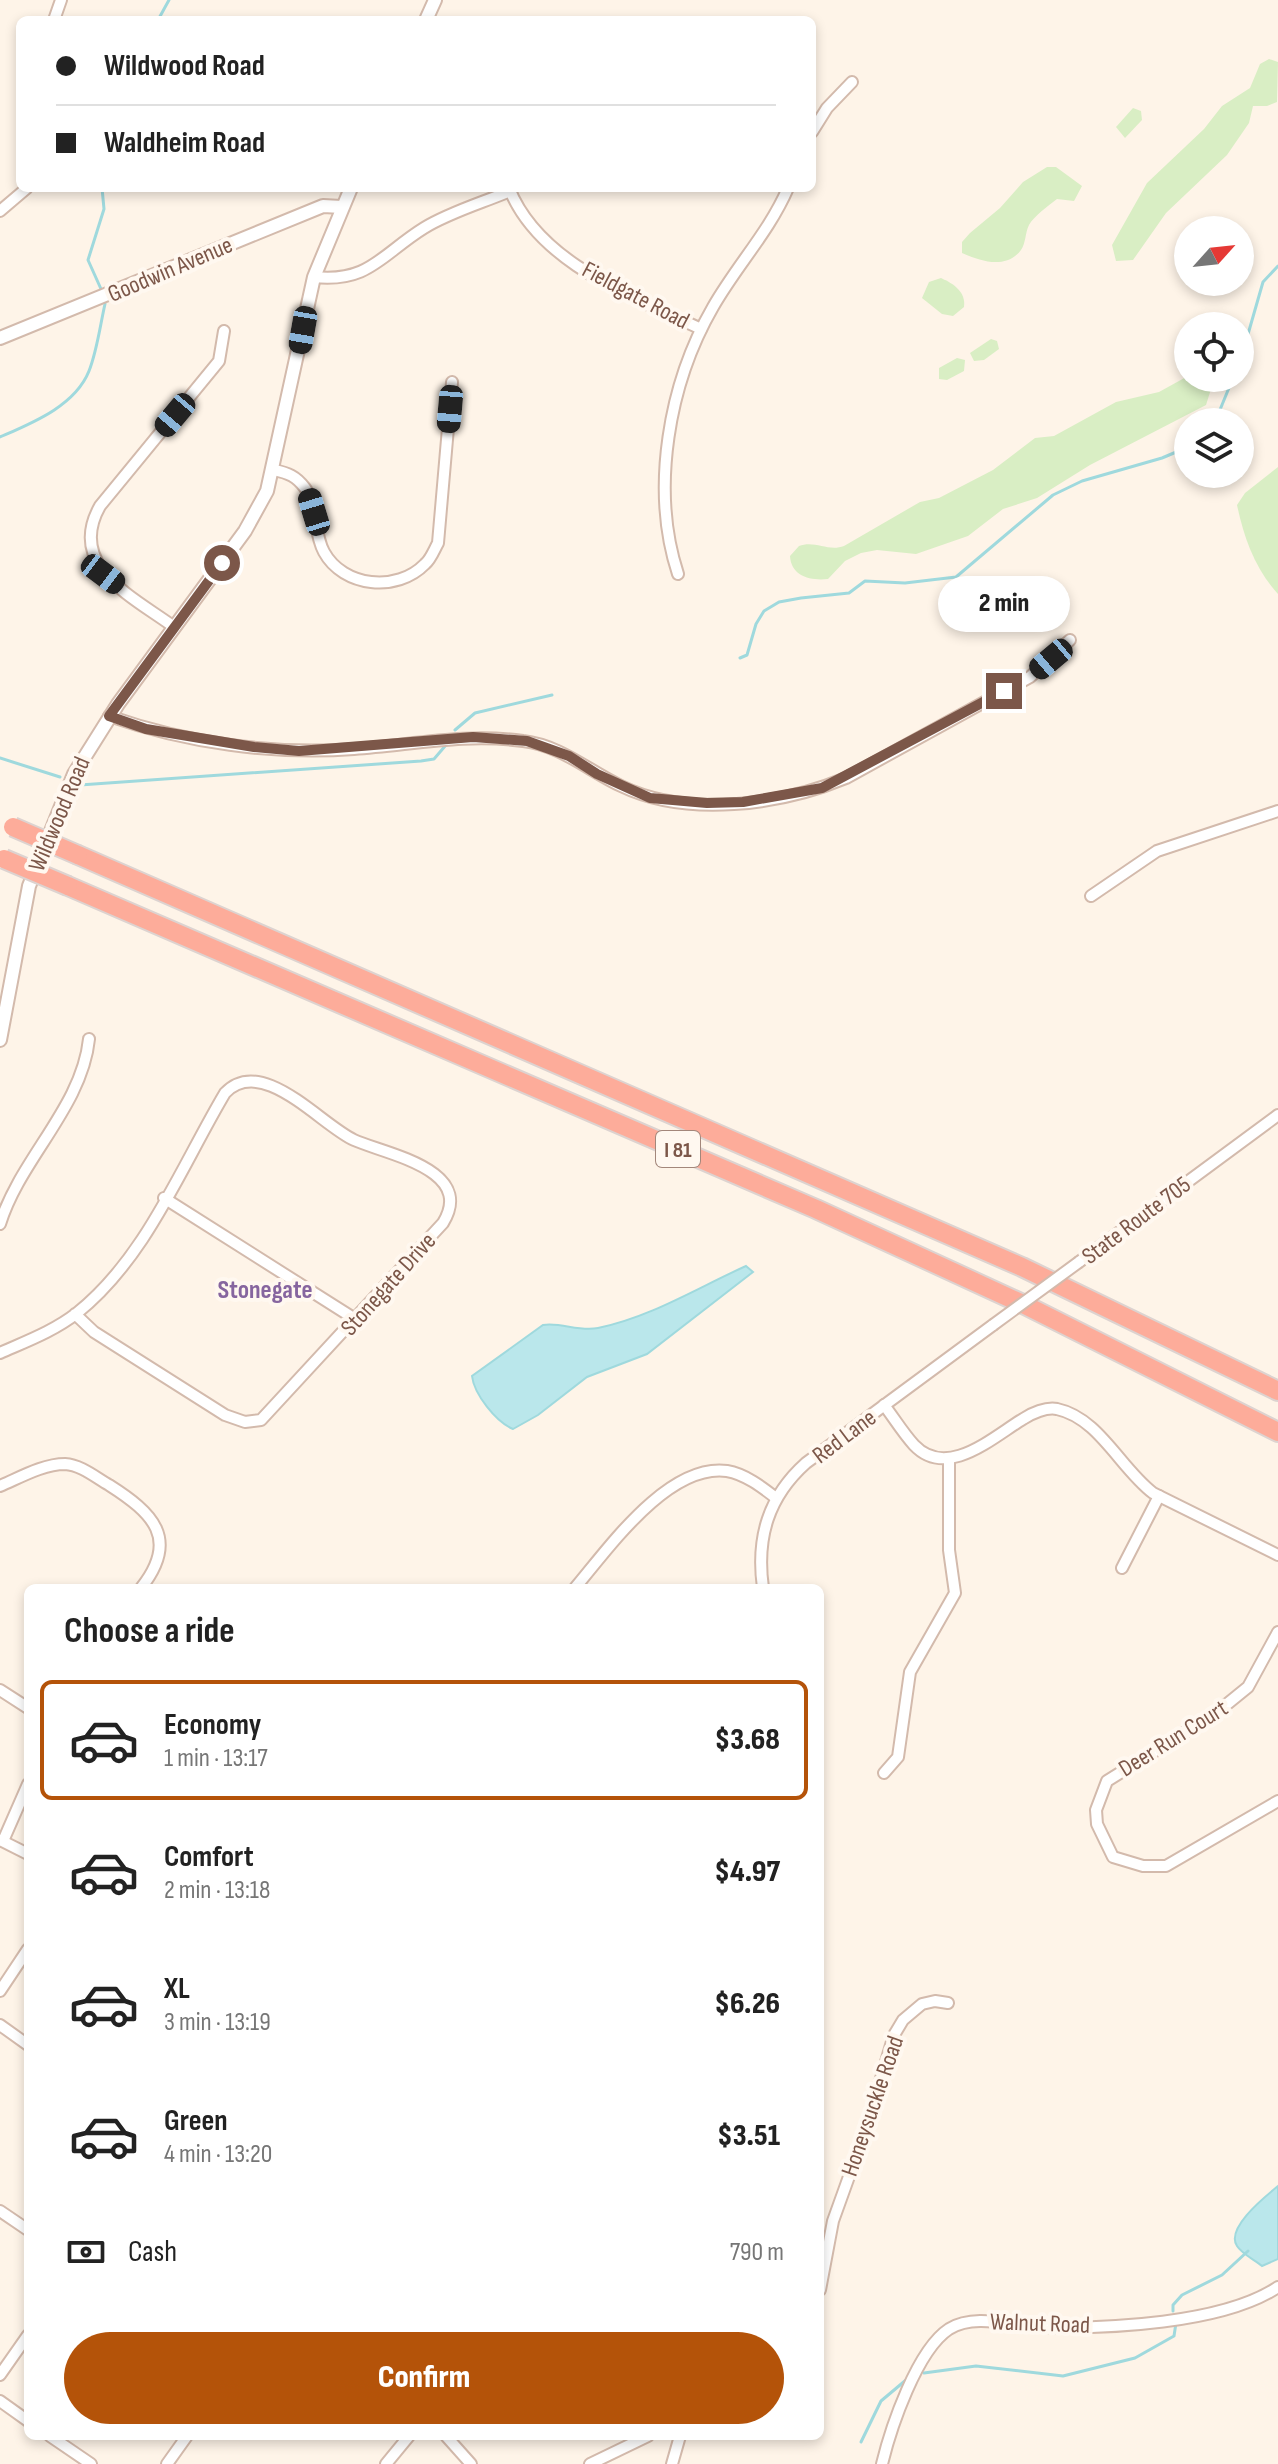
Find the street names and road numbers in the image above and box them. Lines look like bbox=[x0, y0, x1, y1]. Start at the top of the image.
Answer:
street label: Goodwin Avenue bbox=[103, 230, 237, 309]
street label: Fieldgate Road bbox=[577, 255, 694, 336]
street label: Wildwood Road bbox=[22, 753, 97, 876]
road number: I 81 bbox=[656, 1131, 700, 1167]
street label: State Route 705 bbox=[1076, 1170, 1196, 1271]
street label: Stonegate Drive bbox=[335, 1227, 442, 1342]
street label: Red Lane bbox=[807, 1403, 882, 1470]
street label: Deer Run Court bbox=[1113, 1694, 1233, 1783]
street label: Honeysuckle Road bbox=[835, 2032, 910, 2180]
street label: Walnut Road bbox=[989, 2307, 1091, 2340]

